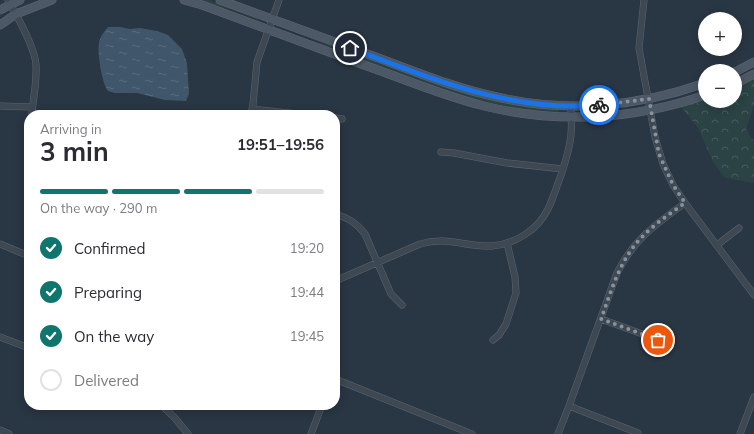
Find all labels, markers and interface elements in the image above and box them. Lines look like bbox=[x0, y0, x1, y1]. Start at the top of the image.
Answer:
map controls bbox=[698, 12, 742, 108]
button: + bbox=[698, 12, 742, 56]
pin bbox=[333, 31, 367, 65]
icon: home bbox=[339, 37, 361, 59]
button: − bbox=[698, 64, 742, 108]
courier bbox=[579, 85, 619, 125]
icon: bike bbox=[588, 94, 610, 116]
text: Arriving in bbox=[40, 121, 102, 137]
text: 3 min bbox=[40, 135, 109, 168]
text: 19:51–19:56 bbox=[237, 135, 324, 154]
text: On the way · 290 m bbox=[40, 200, 157, 216]
icon: check bbox=[40, 237, 62, 259]
text: Confirmed bbox=[74, 239, 145, 258]
text: 19:20 bbox=[290, 240, 324, 256]
icon: check bbox=[40, 281, 62, 303]
text: Preparing bbox=[74, 283, 142, 302]
text: 19:44 bbox=[290, 284, 324, 300]
pin bbox=[641, 323, 675, 357]
icon: check bbox=[40, 325, 62, 347]
text: On the way bbox=[74, 327, 154, 346]
text: 19:45 bbox=[290, 328, 324, 344]
icon: bag bbox=[647, 329, 669, 351]
text: Delivered bbox=[74, 371, 139, 390]

